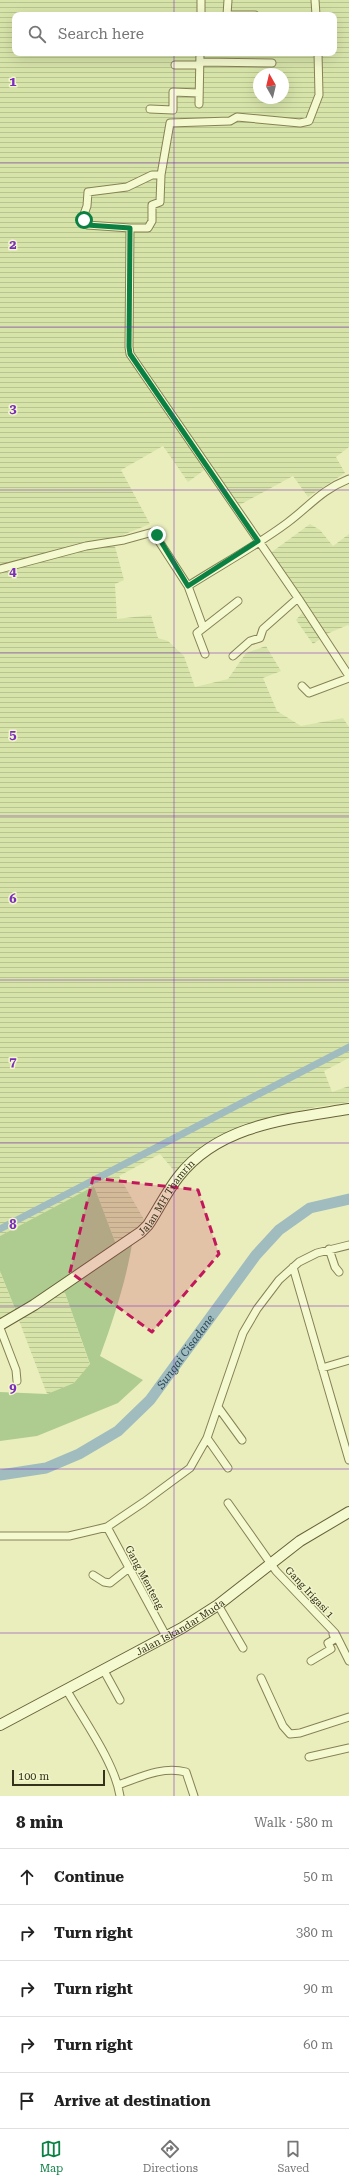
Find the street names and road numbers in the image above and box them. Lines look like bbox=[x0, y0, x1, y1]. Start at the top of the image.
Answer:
street label: Jalan MH Thamrin bbox=[136, 1157, 197, 1238]
street label: Gang Menteng bbox=[123, 1543, 166, 1611]
street label: Gang Irigasi 1 bbox=[283, 1564, 336, 1621]
street label: Jalan Iskandar Muda bbox=[134, 1597, 227, 1658]

